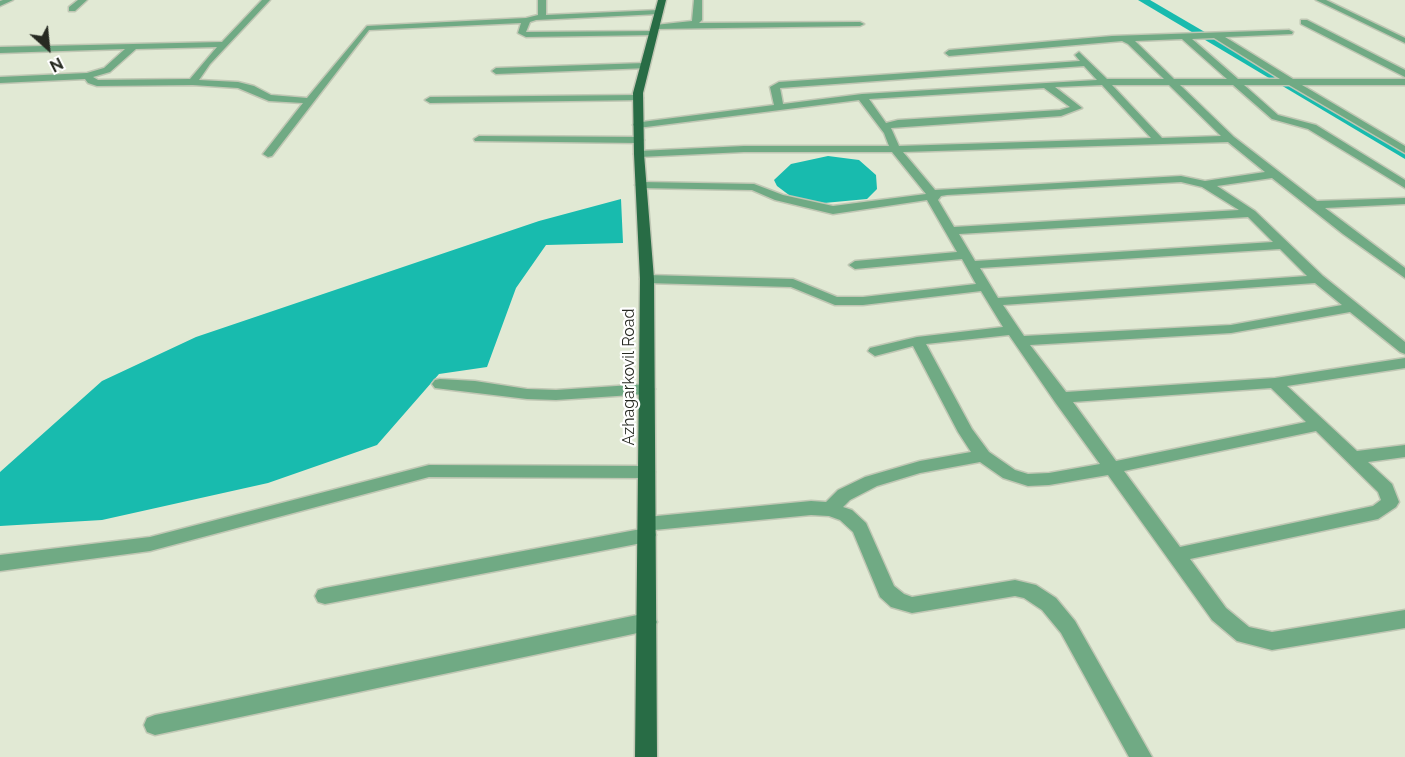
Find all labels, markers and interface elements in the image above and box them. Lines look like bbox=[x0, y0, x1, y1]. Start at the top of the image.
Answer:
north arrow bbox=[18, 18, 78, 78]
text: N bbox=[47, 53, 66, 76]
street label: Azhagarkovil Road bbox=[619, 308, 639, 446]

